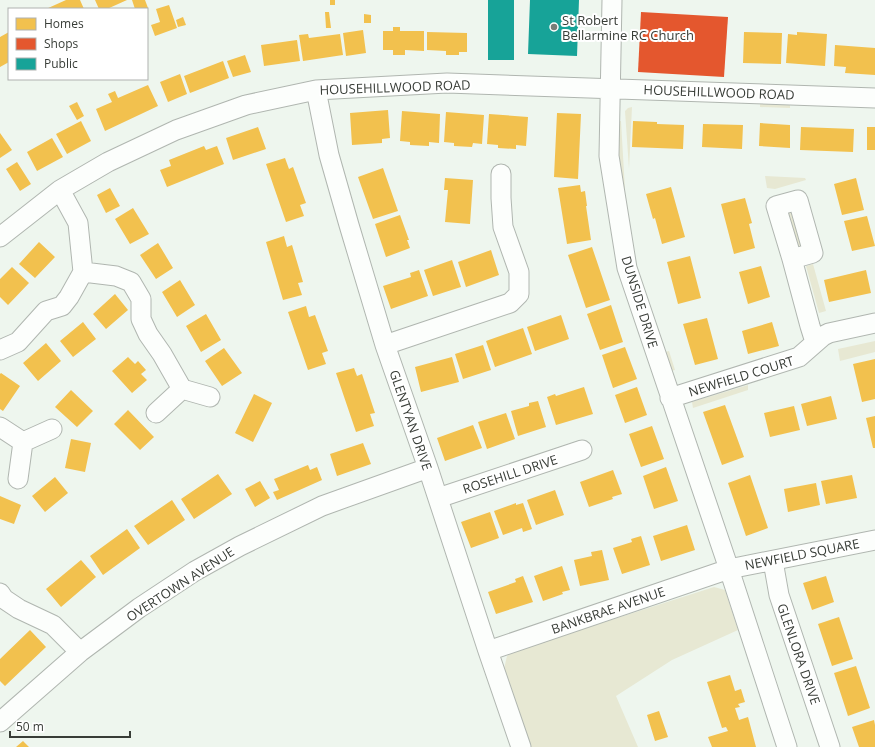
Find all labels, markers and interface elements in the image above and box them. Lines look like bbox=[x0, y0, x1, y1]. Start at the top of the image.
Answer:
legend bbox=[8, 8, 148, 80]
place label: St Robert Bellarmine RC Church bbox=[562, 11, 694, 44]
text: Homes bbox=[44, 15, 84, 32]
marker: St Robert Bellarmine RC Church bbox=[549, 22, 559, 32]
text: Shops bbox=[44, 35, 79, 52]
text: Public bbox=[44, 55, 78, 72]
street label: HOUSEHILLWOOD ROAD bbox=[319, 75, 471, 99]
street label: HOUSEHILLWOOD ROAD bbox=[643, 80, 795, 104]
street label: DUNSIDE DRIVE bbox=[617, 254, 663, 350]
street label: NEWFIELD COURT bbox=[686, 351, 797, 401]
street label: GLENTYAN DRIVE bbox=[385, 367, 437, 473]
street label: ROSEHILL DRIVE bbox=[460, 450, 560, 498]
street label: NEWFIELD SQUARE bbox=[743, 534, 861, 574]
street label: OVERTOWN AVENUE bbox=[123, 542, 237, 626]
street label: BANKBRAE AVENUE bbox=[549, 582, 667, 638]
street label: GLENLORA DRIVE bbox=[773, 601, 825, 707]
scale bar bbox=[10, 713, 130, 739]
text: 50 m bbox=[16, 718, 44, 735]

